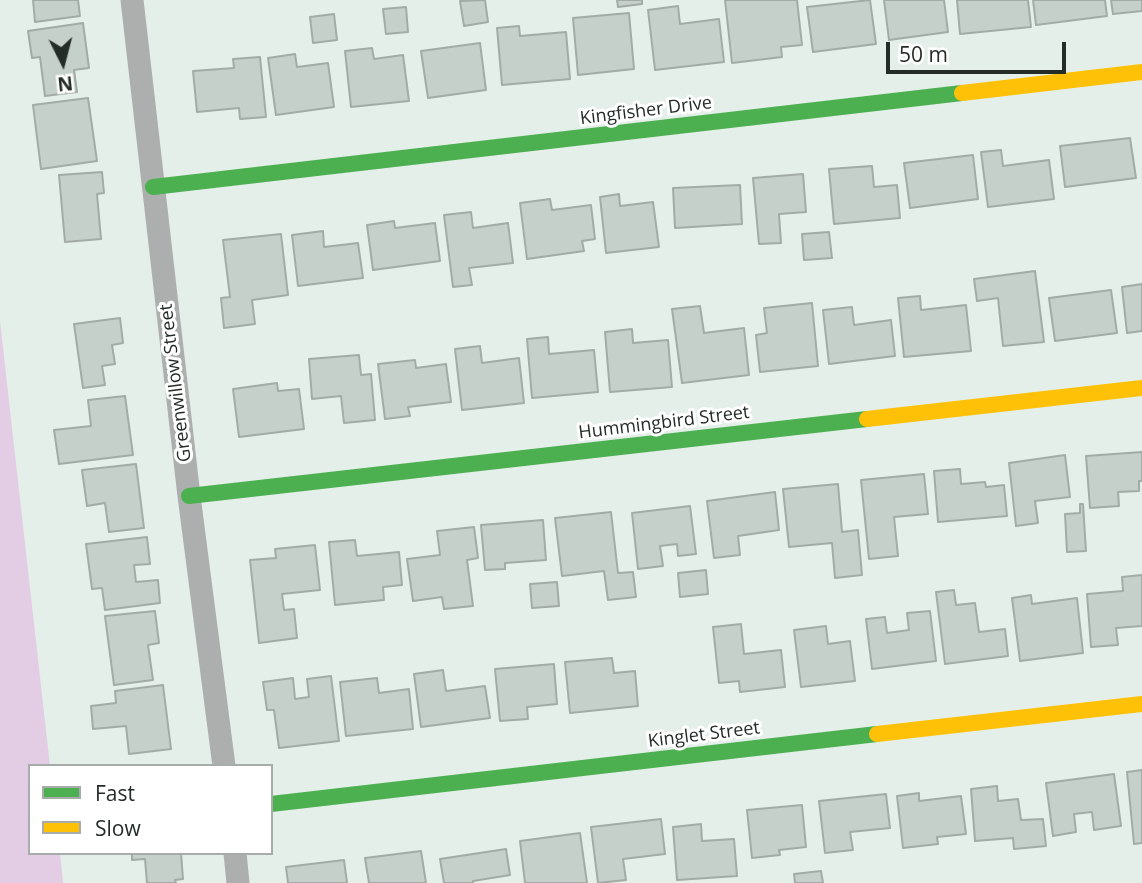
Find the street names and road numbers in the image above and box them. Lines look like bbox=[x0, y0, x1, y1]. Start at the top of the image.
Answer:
street label: Kingfisher Drive bbox=[579, 92, 713, 130]
street label: Greenwillow Street bbox=[156, 303, 196, 463]
street label: Hummingbird Street bbox=[577, 402, 751, 444]
street label: Kinglet Street bbox=[647, 717, 761, 753]

